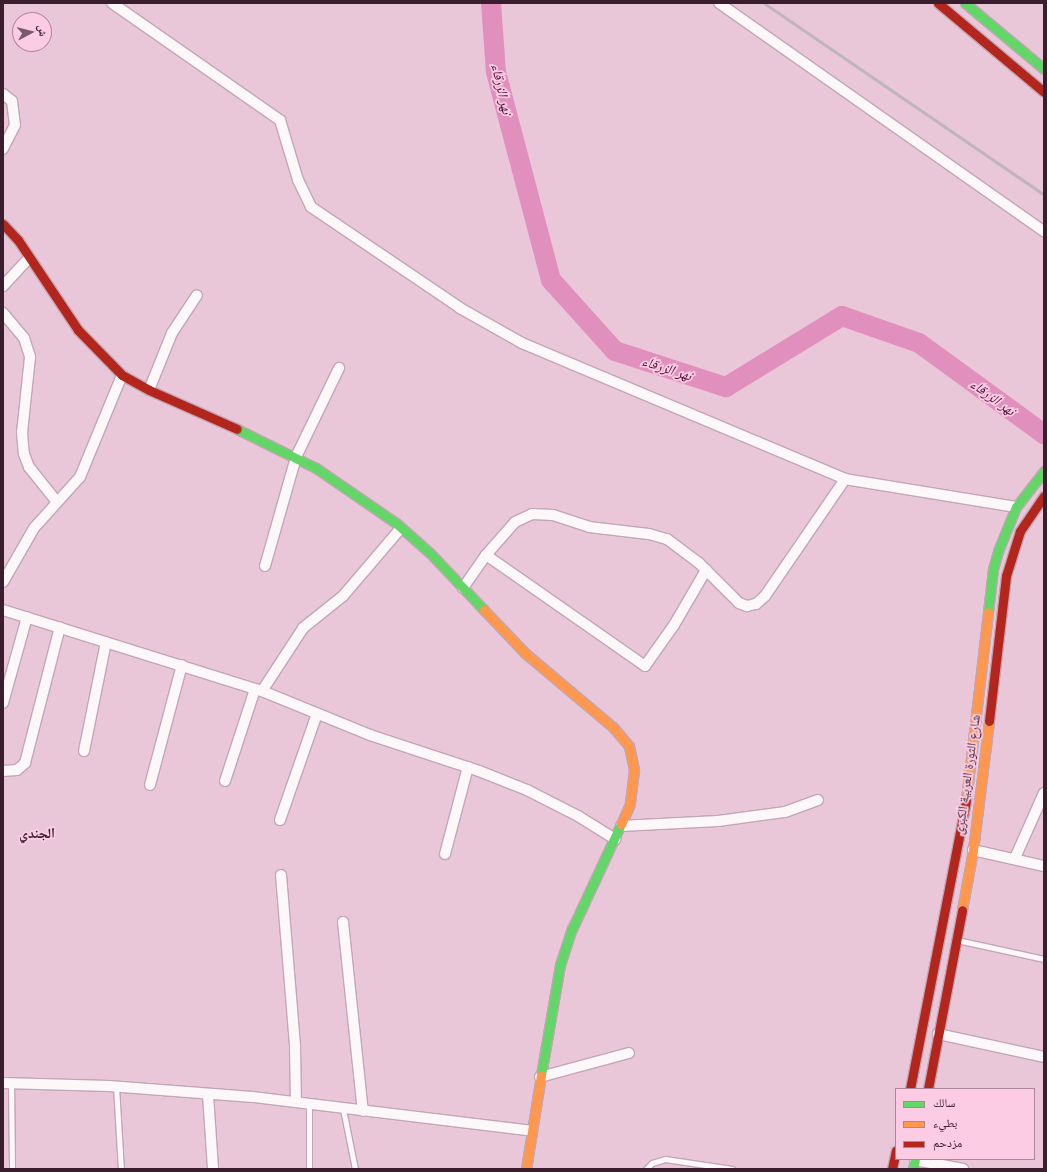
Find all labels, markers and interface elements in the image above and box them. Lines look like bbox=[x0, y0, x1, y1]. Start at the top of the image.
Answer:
north arrow bbox=[12, 12, 52, 52]
text: ش bbox=[35, 24, 51, 37]
water label: نهر الزرقاء bbox=[488, 62, 516, 116]
water label: نهر الزرقاء bbox=[640, 352, 694, 384]
water label: نهر الزرقاء bbox=[967, 375, 1019, 419]
street label: شارع الثورة العربية الكبرى bbox=[952, 714, 984, 836]
district label: الجندي bbox=[19, 825, 55, 841]
legend bbox=[895, 1088, 1035, 1160]
text: سالك bbox=[933, 1095, 955, 1111]
text: بطيء bbox=[933, 1115, 957, 1131]
text: مزدحم bbox=[933, 1135, 962, 1151]

